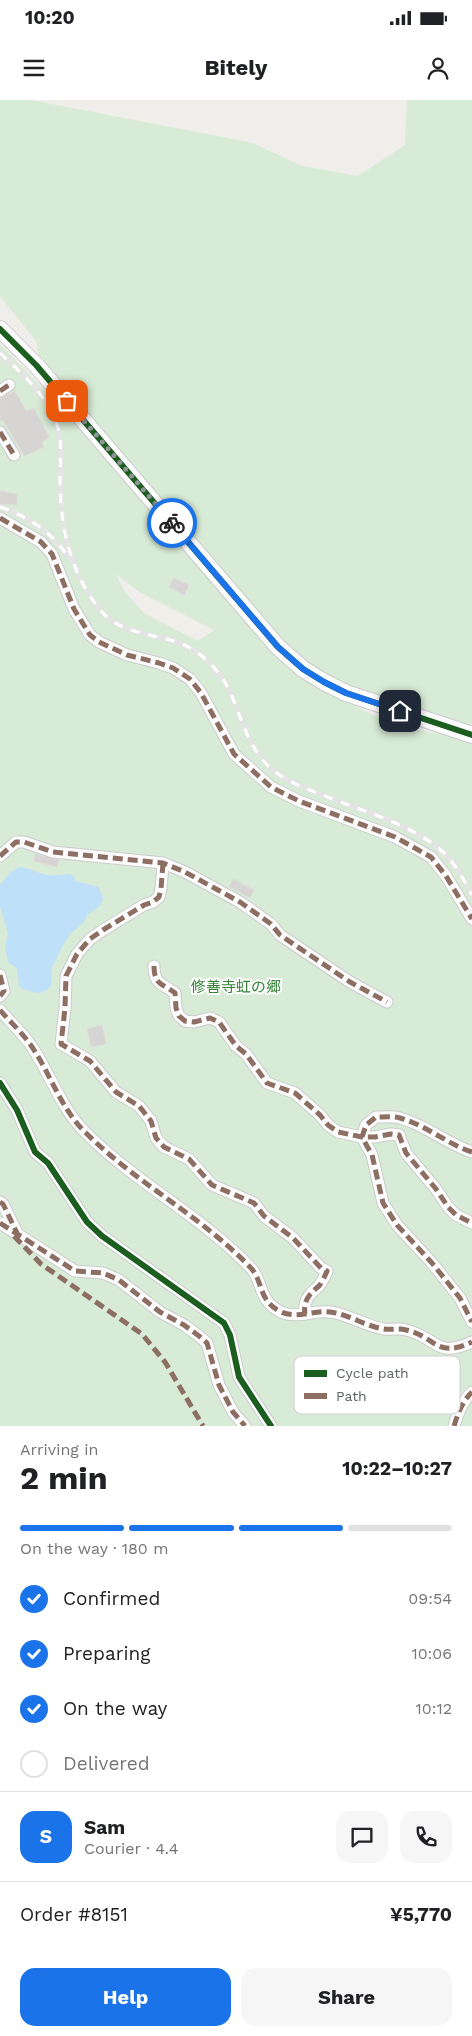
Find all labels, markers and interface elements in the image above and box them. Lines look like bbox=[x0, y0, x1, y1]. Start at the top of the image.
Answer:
text: 10:20 bbox=[25, 6, 75, 29]
icon: menu bbox=[20, 54, 48, 82]
icon: person bbox=[424, 54, 452, 82]
text: Bitely bbox=[204, 55, 268, 80]
pin bbox=[46, 380, 88, 422]
icon: bag bbox=[53, 387, 81, 415]
courier bbox=[147, 498, 197, 548]
icon: bike bbox=[158, 509, 186, 537]
pin bbox=[379, 690, 421, 732]
icon: home bbox=[386, 697, 414, 725]
park label: 修善寺虹の郷 bbox=[191, 978, 281, 996]
legend bbox=[294, 1356, 460, 1414]
text: Cycle path bbox=[336, 1365, 409, 1381]
text: Path bbox=[336, 1388, 367, 1404]
text: Arriving in bbox=[20, 1440, 98, 1459]
text: 10:22–10:27 bbox=[342, 1457, 452, 1480]
text: 2 min bbox=[20, 1459, 108, 1497]
text: On the way · 180 m bbox=[20, 1539, 168, 1558]
icon: check bbox=[20, 1585, 48, 1613]
text: Confirmed bbox=[63, 1587, 160, 1610]
text: 09:54 bbox=[408, 1589, 452, 1608]
icon: check bbox=[20, 1640, 48, 1668]
text: Preparing bbox=[63, 1642, 150, 1665]
text: 10:06 bbox=[411, 1644, 452, 1663]
icon: check bbox=[20, 1695, 48, 1723]
text: On the way bbox=[63, 1697, 167, 1720]
text: 10:12 bbox=[416, 1699, 452, 1718]
text: Delivered bbox=[63, 1752, 150, 1775]
button: chat bbox=[336, 1811, 388, 1863]
button: phone bbox=[400, 1811, 452, 1863]
text: Sam bbox=[84, 1816, 125, 1839]
text: S bbox=[40, 1825, 52, 1848]
text: Courier · 4.4 bbox=[84, 1839, 179, 1858]
text: Order #8151 bbox=[20, 1903, 128, 1926]
text: ¥5,770 bbox=[390, 1903, 452, 1926]
button: Help bbox=[20, 1968, 231, 2026]
button: Share bbox=[241, 1968, 452, 2026]

